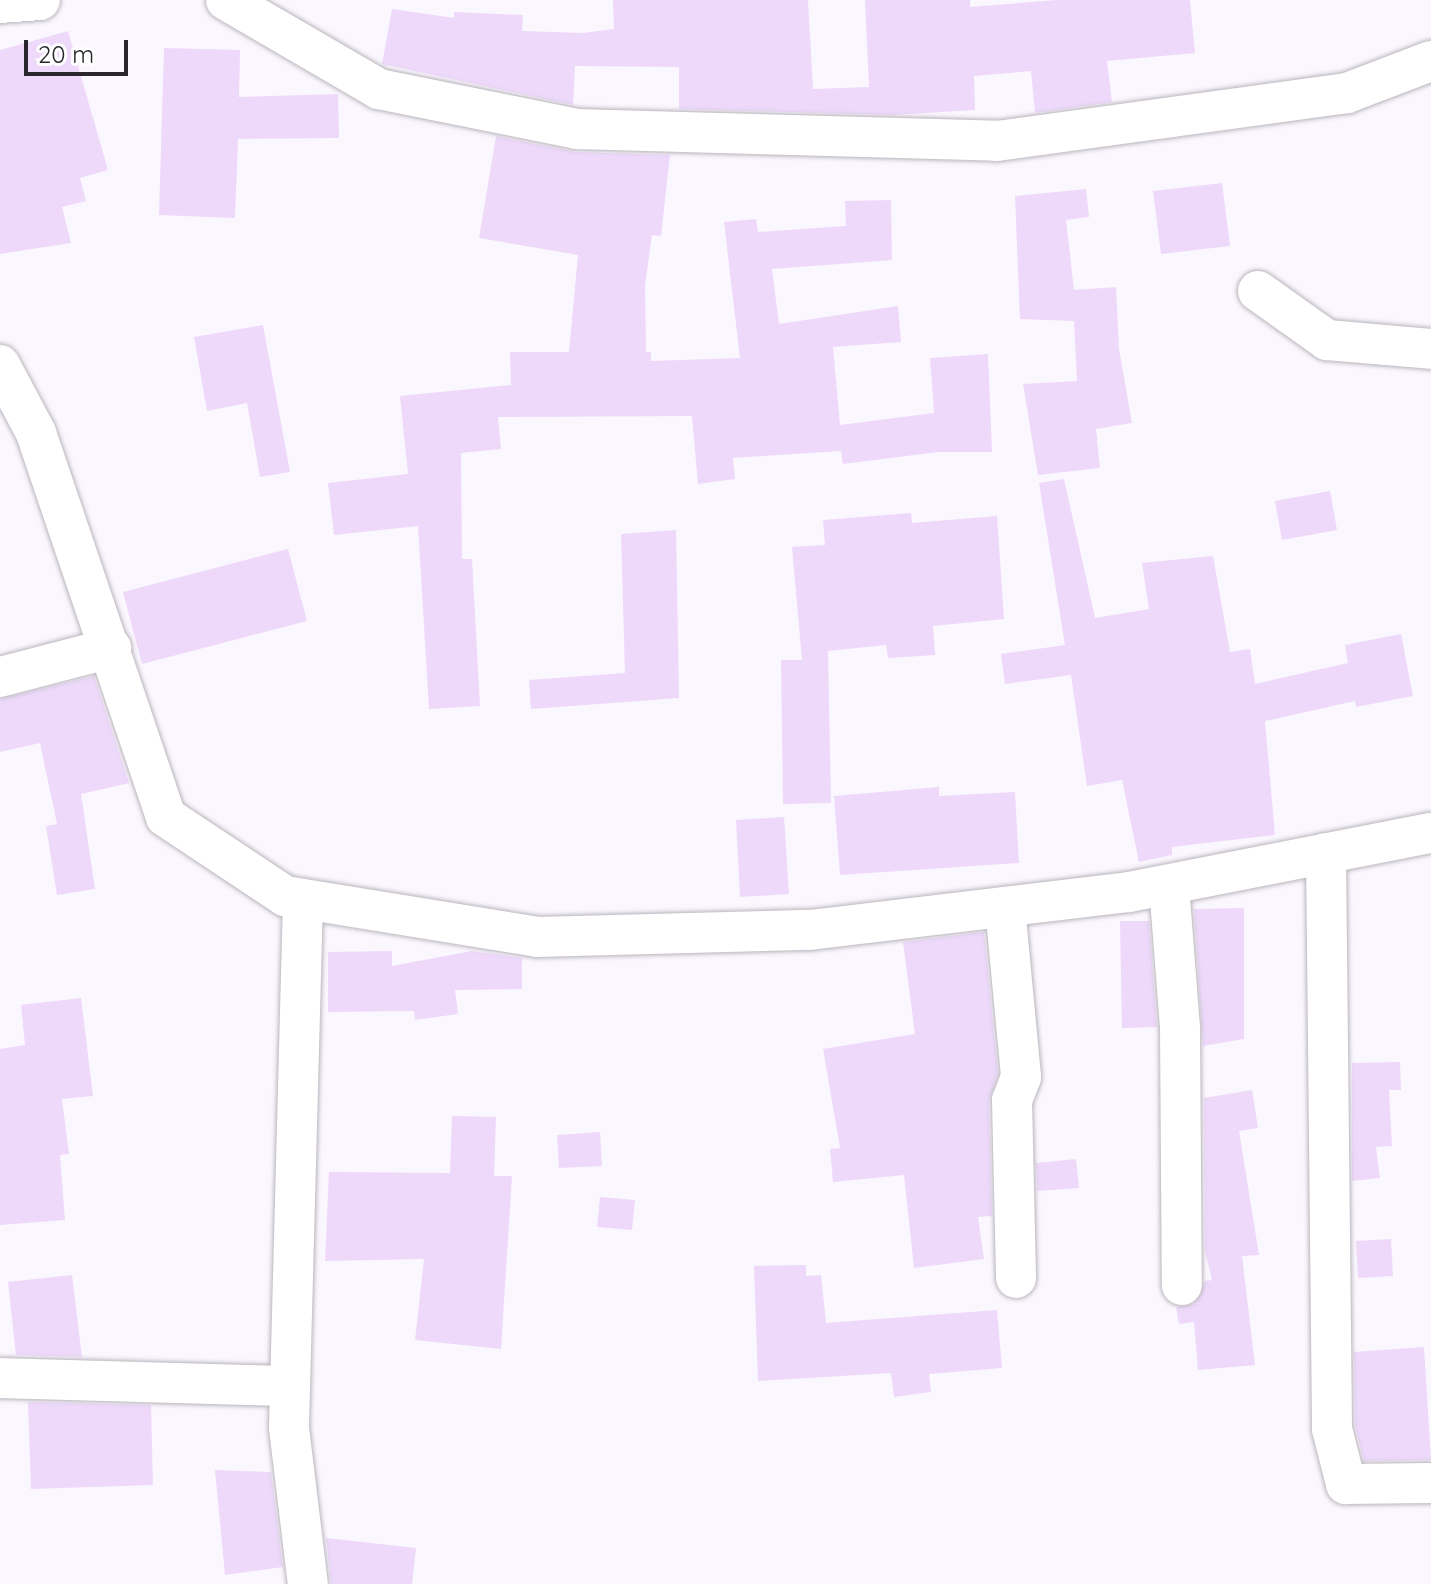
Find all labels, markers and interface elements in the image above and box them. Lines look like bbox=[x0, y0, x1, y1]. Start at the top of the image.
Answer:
scale bar bbox=[28, 24, 132, 74]
text: 20 m bbox=[38, 39, 94, 69]

